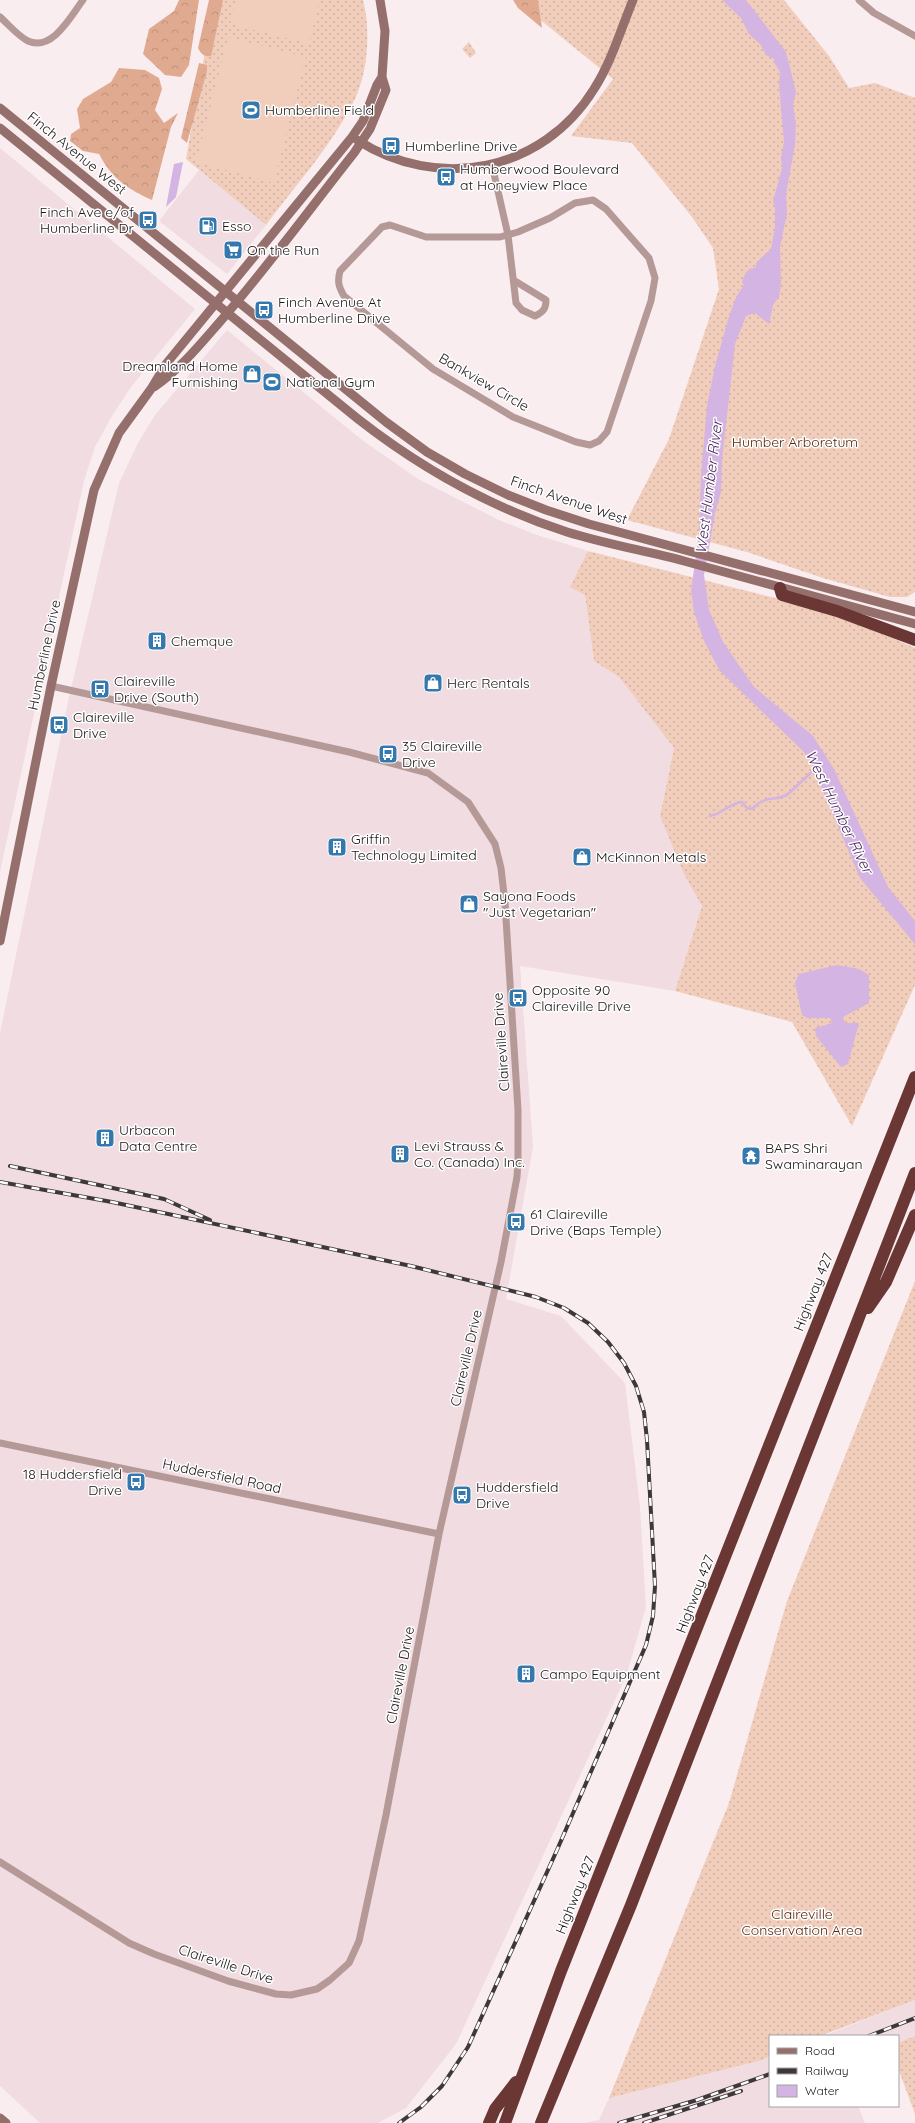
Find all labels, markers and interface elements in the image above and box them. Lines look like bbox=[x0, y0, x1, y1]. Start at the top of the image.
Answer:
sports icon: Humberline Field bbox=[240, 99, 262, 121]
place label: Humberline Field bbox=[265, 101, 374, 119]
street label: Finch Avenue West bbox=[24, 108, 130, 199]
bus stop icon: Humberline Drive bbox=[380, 135, 402, 157]
place label: Humberline Drive bbox=[405, 137, 517, 155]
place label: Humberwood Boulevard at Honeyview Place bbox=[460, 160, 619, 194]
bus stop icon: Humberwood Boulevard at Honeyview Place bbox=[435, 166, 457, 188]
place label: Finch Ave e/of Humberline Dr bbox=[40, 203, 135, 237]
bus stop icon: Finch Ave e/of Humberline Dr bbox=[137, 209, 159, 231]
fuel station icon: Esso bbox=[197, 215, 219, 237]
place label: Esso bbox=[222, 217, 252, 235]
supermarket icon: On the Run bbox=[222, 239, 244, 261]
place label: On the Run bbox=[247, 241, 319, 259]
place label: Finch Avenue At Humberline Drive bbox=[278, 293, 390, 327]
bus stop icon: Finch Avenue At Humberline Drive bbox=[253, 299, 275, 321]
street label: Bankview Circle bbox=[436, 349, 532, 415]
place label: Dreamland Home Furnishing bbox=[122, 357, 238, 391]
shop icon: Dreamland Home Furnishing bbox=[241, 363, 263, 385]
sports icon: National Gym bbox=[261, 371, 283, 393]
place label: National Gym bbox=[286, 373, 375, 391]
water label: West Humber River bbox=[691, 417, 726, 555]
park label: Humber Arboretum bbox=[732, 433, 858, 451]
street label: Finch Avenue West bbox=[508, 472, 630, 528]
street label: Humberline Drive bbox=[24, 598, 64, 712]
building icon: Chemque bbox=[146, 630, 168, 652]
place label: Chemque bbox=[171, 632, 233, 650]
place label: Claireville Drive (South) bbox=[114, 672, 199, 706]
shop icon: Herc Rentals bbox=[422, 672, 444, 694]
place label: Herc Rentals bbox=[447, 674, 529, 692]
bus stop icon: Claireville Drive (South) bbox=[89, 678, 111, 700]
place label: Claireville Drive bbox=[73, 708, 134, 742]
bus stop icon: Claireville Drive bbox=[48, 714, 70, 736]
place label: 35 Claireville Drive bbox=[402, 737, 482, 771]
bus stop icon: 35 Claireville Drive bbox=[377, 743, 399, 765]
water label: West Humber River bbox=[801, 747, 879, 879]
place label: Griffin Technology Limited bbox=[351, 830, 477, 864]
building icon: Griffin Technology Limited bbox=[326, 836, 348, 858]
shop icon: McKinnon Metals bbox=[571, 846, 593, 868]
place label: McKinnon Metals bbox=[596, 848, 706, 866]
place label: Sayona Foods "Just Vegetarian" bbox=[483, 887, 596, 921]
shop icon: Sayona Foods "Just Vegetarian" bbox=[458, 893, 480, 915]
place label: Opposite 90 Claireville Drive bbox=[532, 981, 631, 1015]
bus stop icon: Opposite 90 Claireville Drive bbox=[507, 987, 529, 1009]
street label: Claireville Drive bbox=[489, 992, 513, 1092]
place label: Urbacon Data Centre bbox=[119, 1121, 198, 1155]
building icon: Urbacon Data Centre bbox=[94, 1127, 116, 1149]
place label: Levi Strauss & Co. (Canada) Inc. bbox=[414, 1137, 525, 1171]
place label: BAPS Shri Swaminarayan bbox=[765, 1139, 863, 1173]
building icon: Levi Strauss & Co. (Canada) Inc. bbox=[389, 1143, 411, 1165]
temple icon: BAPS Shri Swaminarayan bbox=[740, 1145, 762, 1167]
place label: 61 Claireville Drive (Baps Temple) bbox=[530, 1205, 661, 1239]
bus stop icon: 61 Claireville Drive (Baps Temple) bbox=[505, 1211, 527, 1233]
street label: Highway 427 bbox=[789, 1250, 837, 1334]
street label: Claireville Drive bbox=[446, 1308, 486, 1408]
street label: Huddersfield Road bbox=[161, 1455, 283, 1497]
place label: 18 Huddersfield Drive bbox=[23, 1465, 122, 1499]
bus stop icon: 18 Huddersfield Drive bbox=[125, 1471, 147, 1493]
place label: Huddersfield Drive bbox=[476, 1478, 558, 1512]
bus stop icon: Huddersfield Drive bbox=[451, 1484, 473, 1506]
street label: Highway 427 bbox=[672, 1552, 718, 1636]
street label: Claireville Drive bbox=[382, 1625, 418, 1725]
building icon: Campo Equipment bbox=[515, 1663, 537, 1685]
place label: Campo Equipment bbox=[540, 1665, 661, 1683]
street label: Highway 427 bbox=[551, 1853, 599, 1937]
park label: Claireville Conservation Area bbox=[742, 1905, 862, 1939]
street label: Claireville Drive bbox=[176, 1940, 276, 1988]
legend bbox=[769, 2035, 899, 2107]
text: Road bbox=[805, 2043, 835, 2058]
text: Railway bbox=[805, 2063, 849, 2078]
text: Water bbox=[805, 2083, 840, 2098]

